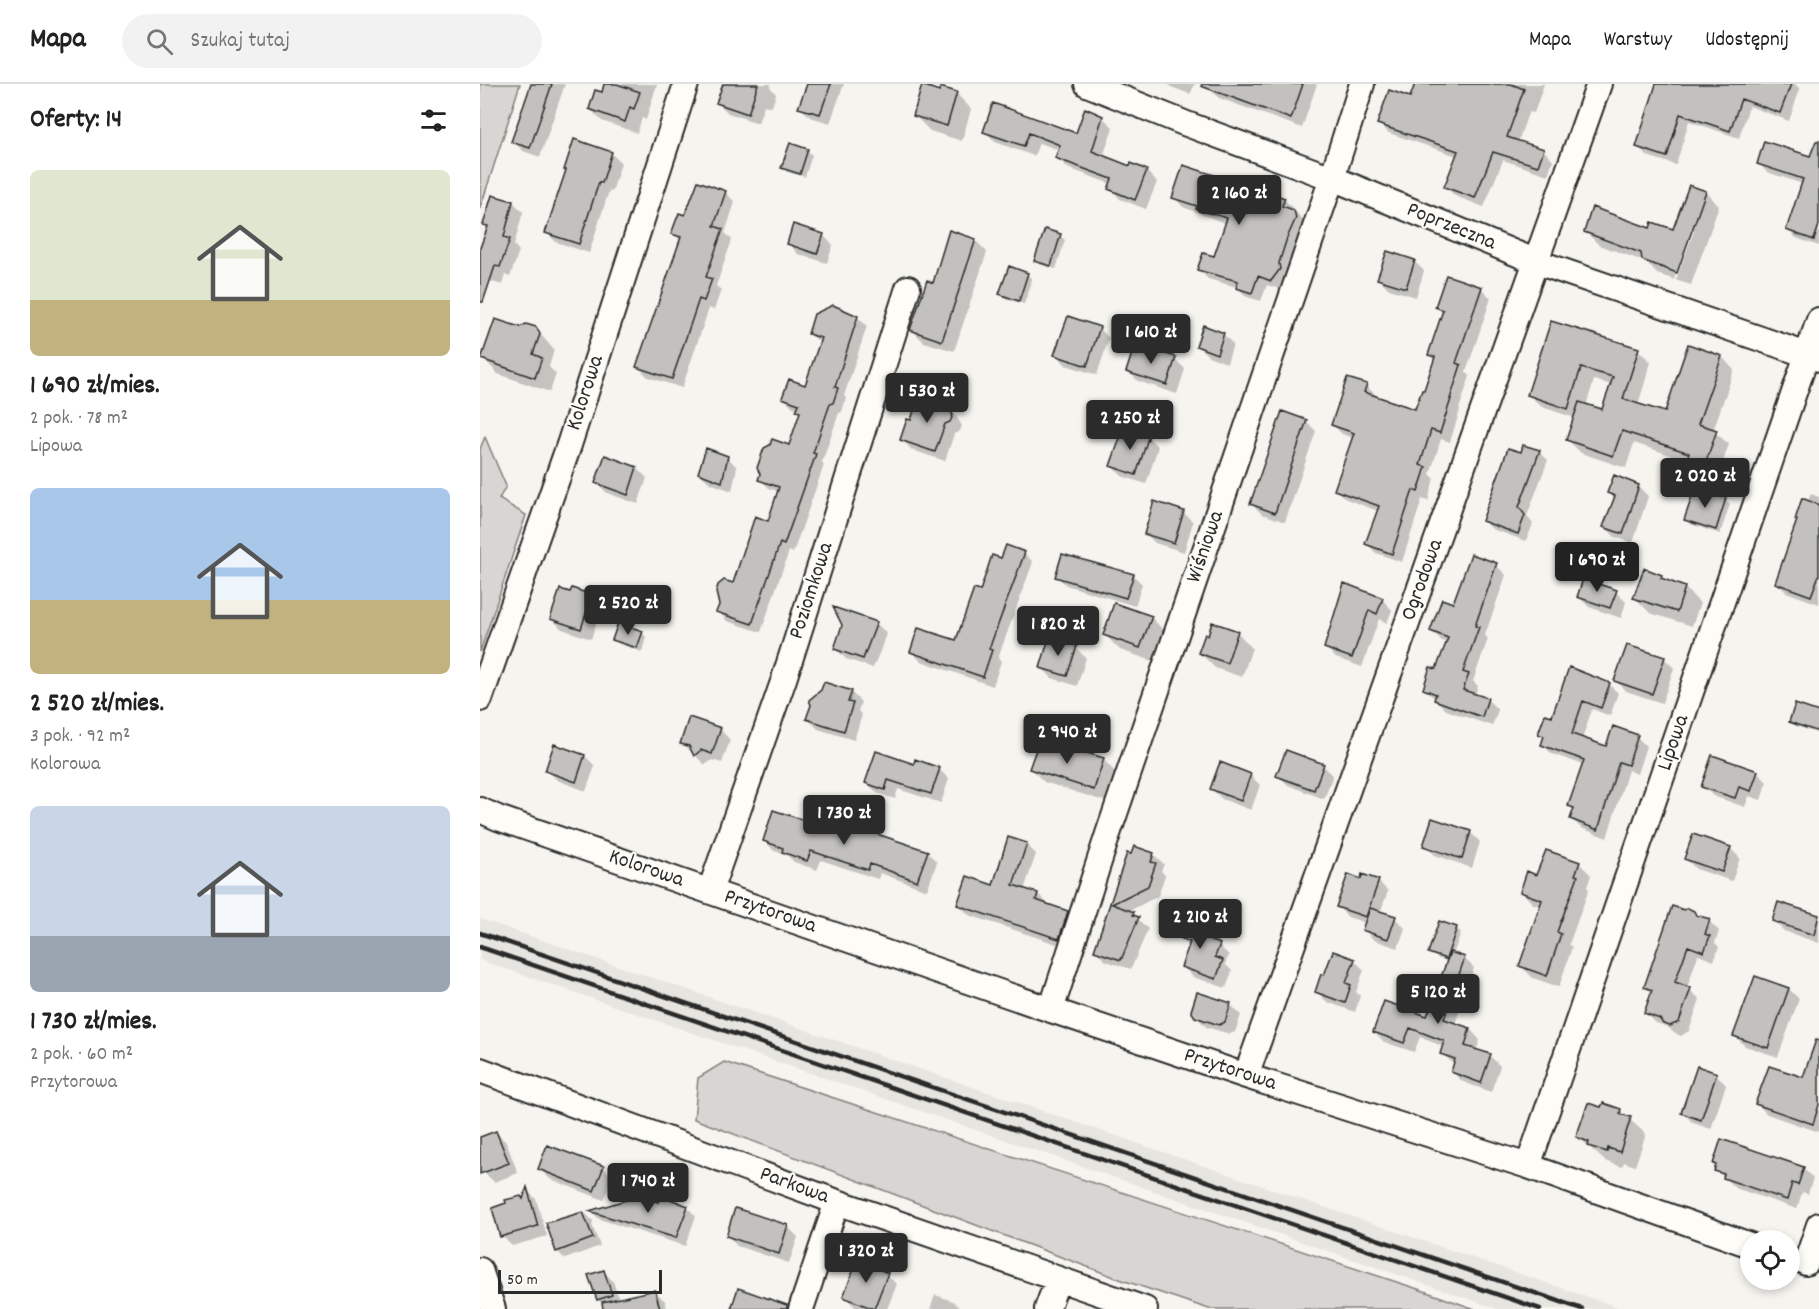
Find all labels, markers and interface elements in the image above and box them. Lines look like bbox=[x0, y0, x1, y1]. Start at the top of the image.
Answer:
search box bbox=[122, 14, 542, 68]
text: Mapa bbox=[30, 21, 86, 61]
icon: search bbox=[143, 25, 176, 58]
text: Szukaj tutaj bbox=[191, 26, 290, 57]
text: Mapa bbox=[1529, 26, 1571, 56]
text: Warstwy bbox=[1604, 26, 1672, 56]
text: Udostępnij bbox=[1705, 26, 1789, 56]
text: Oferty: 14 bbox=[30, 102, 122, 139]
icon: filters bbox=[417, 104, 450, 137]
pin: 2 160 zł bbox=[1177, 175, 1301, 226]
text: 2 160 zł bbox=[1211, 180, 1267, 208]
street label: Poprzeczna bbox=[1402, 195, 1501, 259]
icon: home bbox=[186, 209, 294, 317]
pin: 1 610 zł bbox=[1089, 314, 1213, 365]
text: 1 610 zł bbox=[1125, 319, 1177, 347]
street label: Kolorowa bbox=[559, 351, 613, 435]
text: 1 690 zł/mies. bbox=[30, 368, 160, 405]
pin: 1 530 zł bbox=[865, 373, 989, 424]
text: 1 530 zł bbox=[899, 378, 955, 406]
pin: 2 250 zł bbox=[1068, 400, 1192, 451]
text: 2 pok. · 78 m² bbox=[30, 405, 128, 433]
text: 2 250 zł bbox=[1100, 405, 1160, 433]
text: Lipowa bbox=[30, 433, 82, 461]
pin: 2 020 zł bbox=[1643, 458, 1767, 509]
text: 2 020 zł bbox=[1674, 463, 1736, 491]
street label: Wiśniowa bbox=[1179, 506, 1233, 587]
icon: home bbox=[186, 527, 294, 635]
street label: Ogrodowa bbox=[1394, 534, 1452, 625]
street label: Poziomkowa bbox=[782, 538, 842, 644]
pin: 1 690 zł bbox=[1535, 542, 1659, 593]
text: 1 690 zł bbox=[1569, 547, 1625, 575]
pin: 2 520 zł bbox=[566, 585, 690, 636]
text: 2 520 zł bbox=[598, 590, 658, 618]
pin: 1 820 zł bbox=[996, 606, 1120, 657]
text: 1 820 zł bbox=[1031, 611, 1085, 639]
text: 2 520 zł/mies. bbox=[30, 686, 164, 723]
street label: Lipowa bbox=[1650, 710, 1698, 775]
pin: 2 940 zł bbox=[1005, 714, 1129, 765]
text: 2 940 zł bbox=[1038, 719, 1096, 747]
text: 3 pok. · 92 m² bbox=[30, 723, 130, 751]
text: Kolorowa bbox=[30, 751, 100, 779]
pin: 1 730 zł bbox=[782, 795, 906, 846]
text: 1 730 zł bbox=[817, 800, 871, 828]
street label: Kolorowa bbox=[604, 842, 688, 896]
icon: home bbox=[186, 845, 294, 953]
street label: Przytorowa bbox=[720, 882, 821, 942]
pin: 2 210 zł bbox=[1138, 899, 1262, 950]
text: 2 210 zł bbox=[1173, 904, 1227, 932]
pin: 5 120 zł bbox=[1376, 974, 1500, 1025]
text: 5 120 zł bbox=[1410, 979, 1466, 1007]
text: 1 730 zł/mies. bbox=[30, 1004, 156, 1041]
street label: Przytorowa bbox=[1180, 1040, 1281, 1100]
text: 2 pok. · 60 m² bbox=[30, 1041, 133, 1069]
text: Przytorowa bbox=[30, 1069, 117, 1097]
street label: Parkowa bbox=[755, 1159, 834, 1213]
pin: 1 740 zł bbox=[586, 1163, 710, 1214]
text: 1 740 zł bbox=[621, 1168, 675, 1196]
map controls bbox=[1740, 1230, 1800, 1290]
button: locate bbox=[1740, 1230, 1800, 1290]
pin: 1 320 zł bbox=[804, 1233, 928, 1284]
text: 1 320 zł bbox=[839, 1238, 893, 1266]
scale bar bbox=[498, 1267, 662, 1294]
text: 50 m bbox=[507, 1269, 538, 1292]

